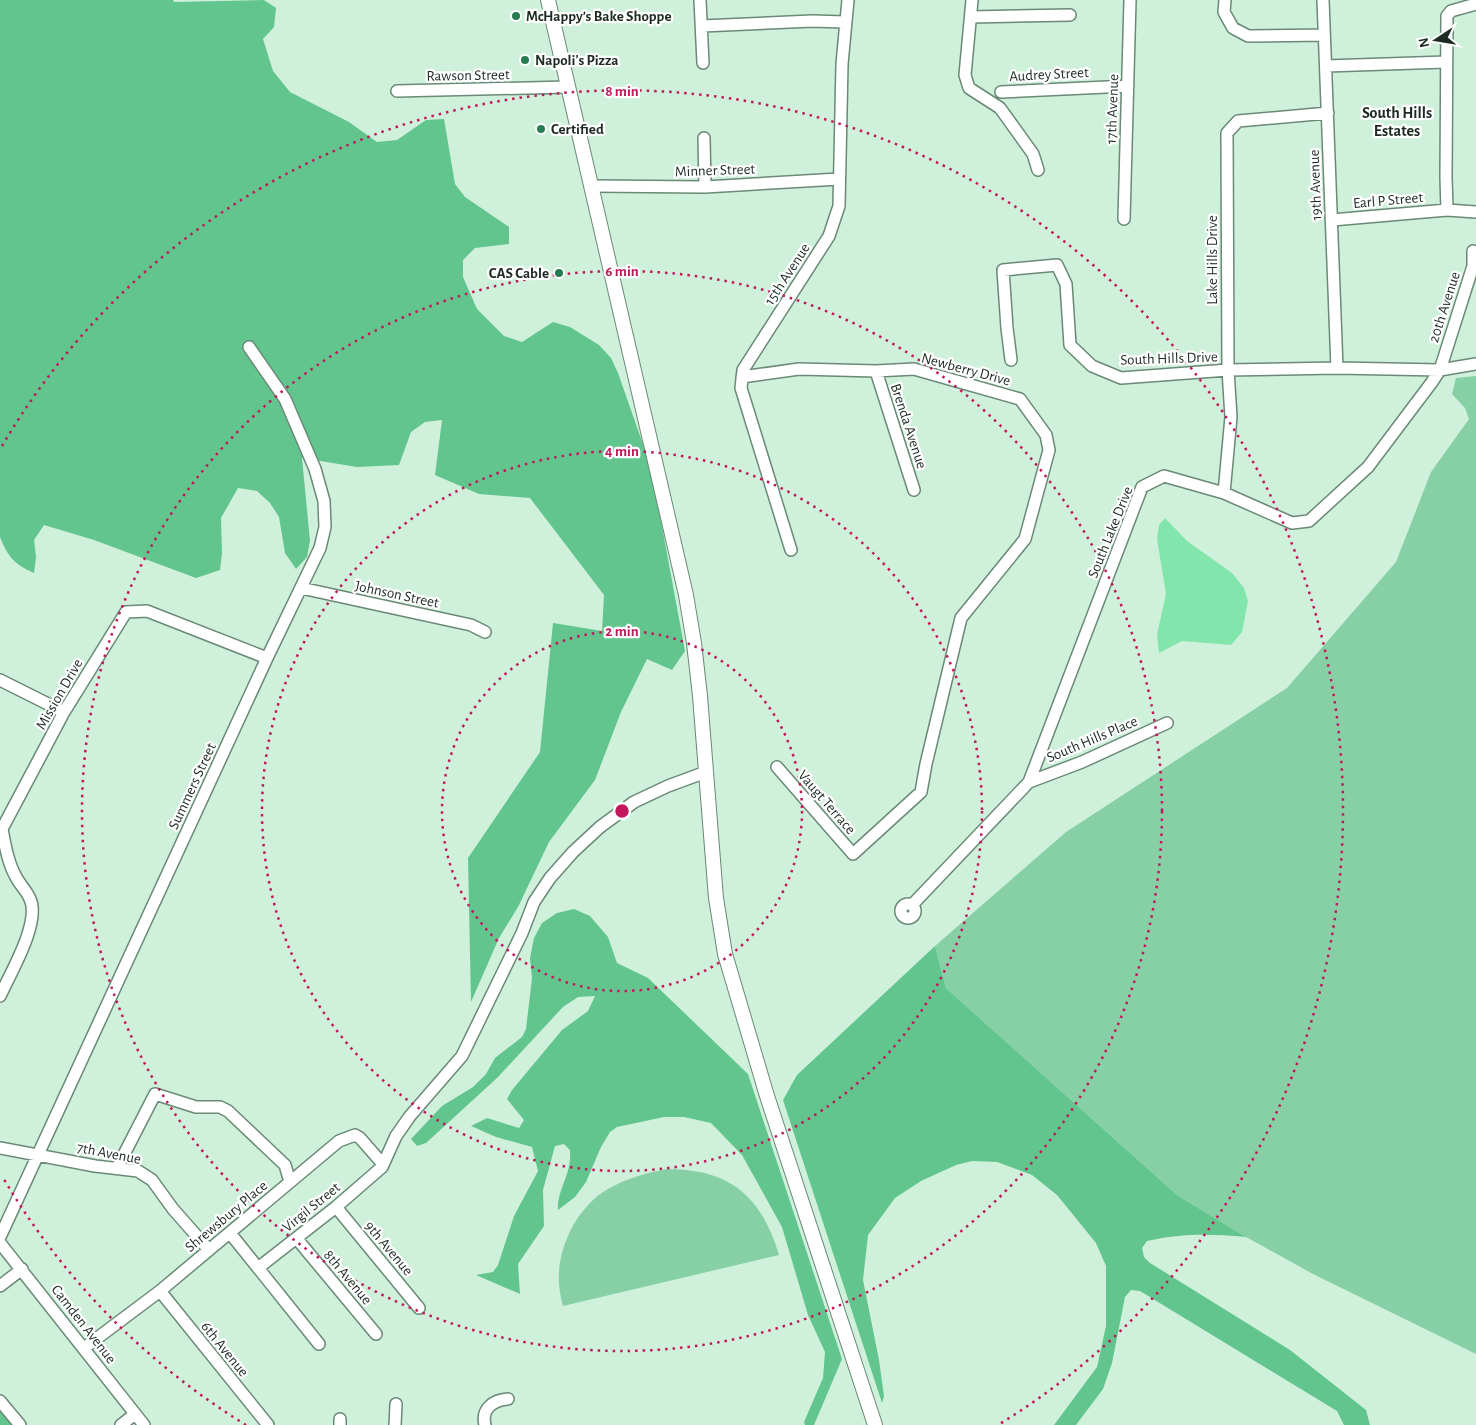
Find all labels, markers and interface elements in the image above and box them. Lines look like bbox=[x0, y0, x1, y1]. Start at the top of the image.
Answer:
place label: McHappy’s Bake Shoppe bbox=[526, 9, 671, 24]
marker: McHappy’s Bake Shoppe bbox=[510, 10, 522, 22]
north arrow bbox=[1411, 15, 1461, 65]
text: N bbox=[1416, 36, 1432, 49]
place label: Napoli's Pizza bbox=[535, 53, 619, 68]
marker: Napoli's Pizza bbox=[519, 54, 531, 66]
street label: Audrey Street bbox=[1009, 65, 1089, 84]
street label: Rawson Street bbox=[426, 67, 510, 84]
street label: 17th Avenue bbox=[1104, 74, 1121, 144]
text: 8 min bbox=[605, 84, 639, 99]
district label: South Hills Estates bbox=[1362, 105, 1432, 139]
place label: Certified bbox=[551, 122, 604, 137]
marker: Certified bbox=[535, 123, 547, 135]
street label: 19th Avenue bbox=[1307, 149, 1324, 221]
street label: Minner Street bbox=[675, 162, 756, 179]
street label: Earl P Street bbox=[1352, 190, 1424, 211]
street label: Lake Hills Drive bbox=[1205, 215, 1220, 305]
street label: 15th Avenue bbox=[762, 241, 813, 308]
text: 6 min bbox=[605, 264, 639, 279]
place label: CAS Cable bbox=[489, 266, 549, 281]
marker: CAS Cable bbox=[553, 267, 565, 279]
street label: 20th Avenue bbox=[1426, 270, 1463, 344]
street label: South Hills Drive bbox=[1120, 349, 1218, 368]
street label: Newberry Drive bbox=[920, 350, 1012, 389]
street label: Brenda Avenue bbox=[888, 382, 929, 471]
text: 4 min bbox=[605, 444, 639, 459]
street label: South Lake Drive bbox=[1085, 484, 1136, 580]
street label: Johnson Street bbox=[354, 578, 440, 611]
text: 2 min bbox=[605, 624, 639, 639]
street label: Mission Drive bbox=[33, 656, 86, 732]
street label: South Hills Place bbox=[1044, 714, 1140, 765]
street label: Summers Street bbox=[166, 740, 219, 832]
street label: Vaugt Terrace bbox=[795, 768, 858, 837]
centre of rings bbox=[613, 802, 631, 820]
street label: 7th Avenue bbox=[76, 1140, 142, 1167]
street label: Shrewsbury Place bbox=[182, 1178, 270, 1255]
street label: Virgil Street bbox=[280, 1180, 343, 1235]
street label: 9th Avenue bbox=[362, 1218, 416, 1278]
street label: 8th Avenue bbox=[321, 1247, 375, 1307]
street label: Camden Avenue bbox=[48, 1282, 119, 1366]
street label: 6th Avenue bbox=[198, 1319, 251, 1380]

